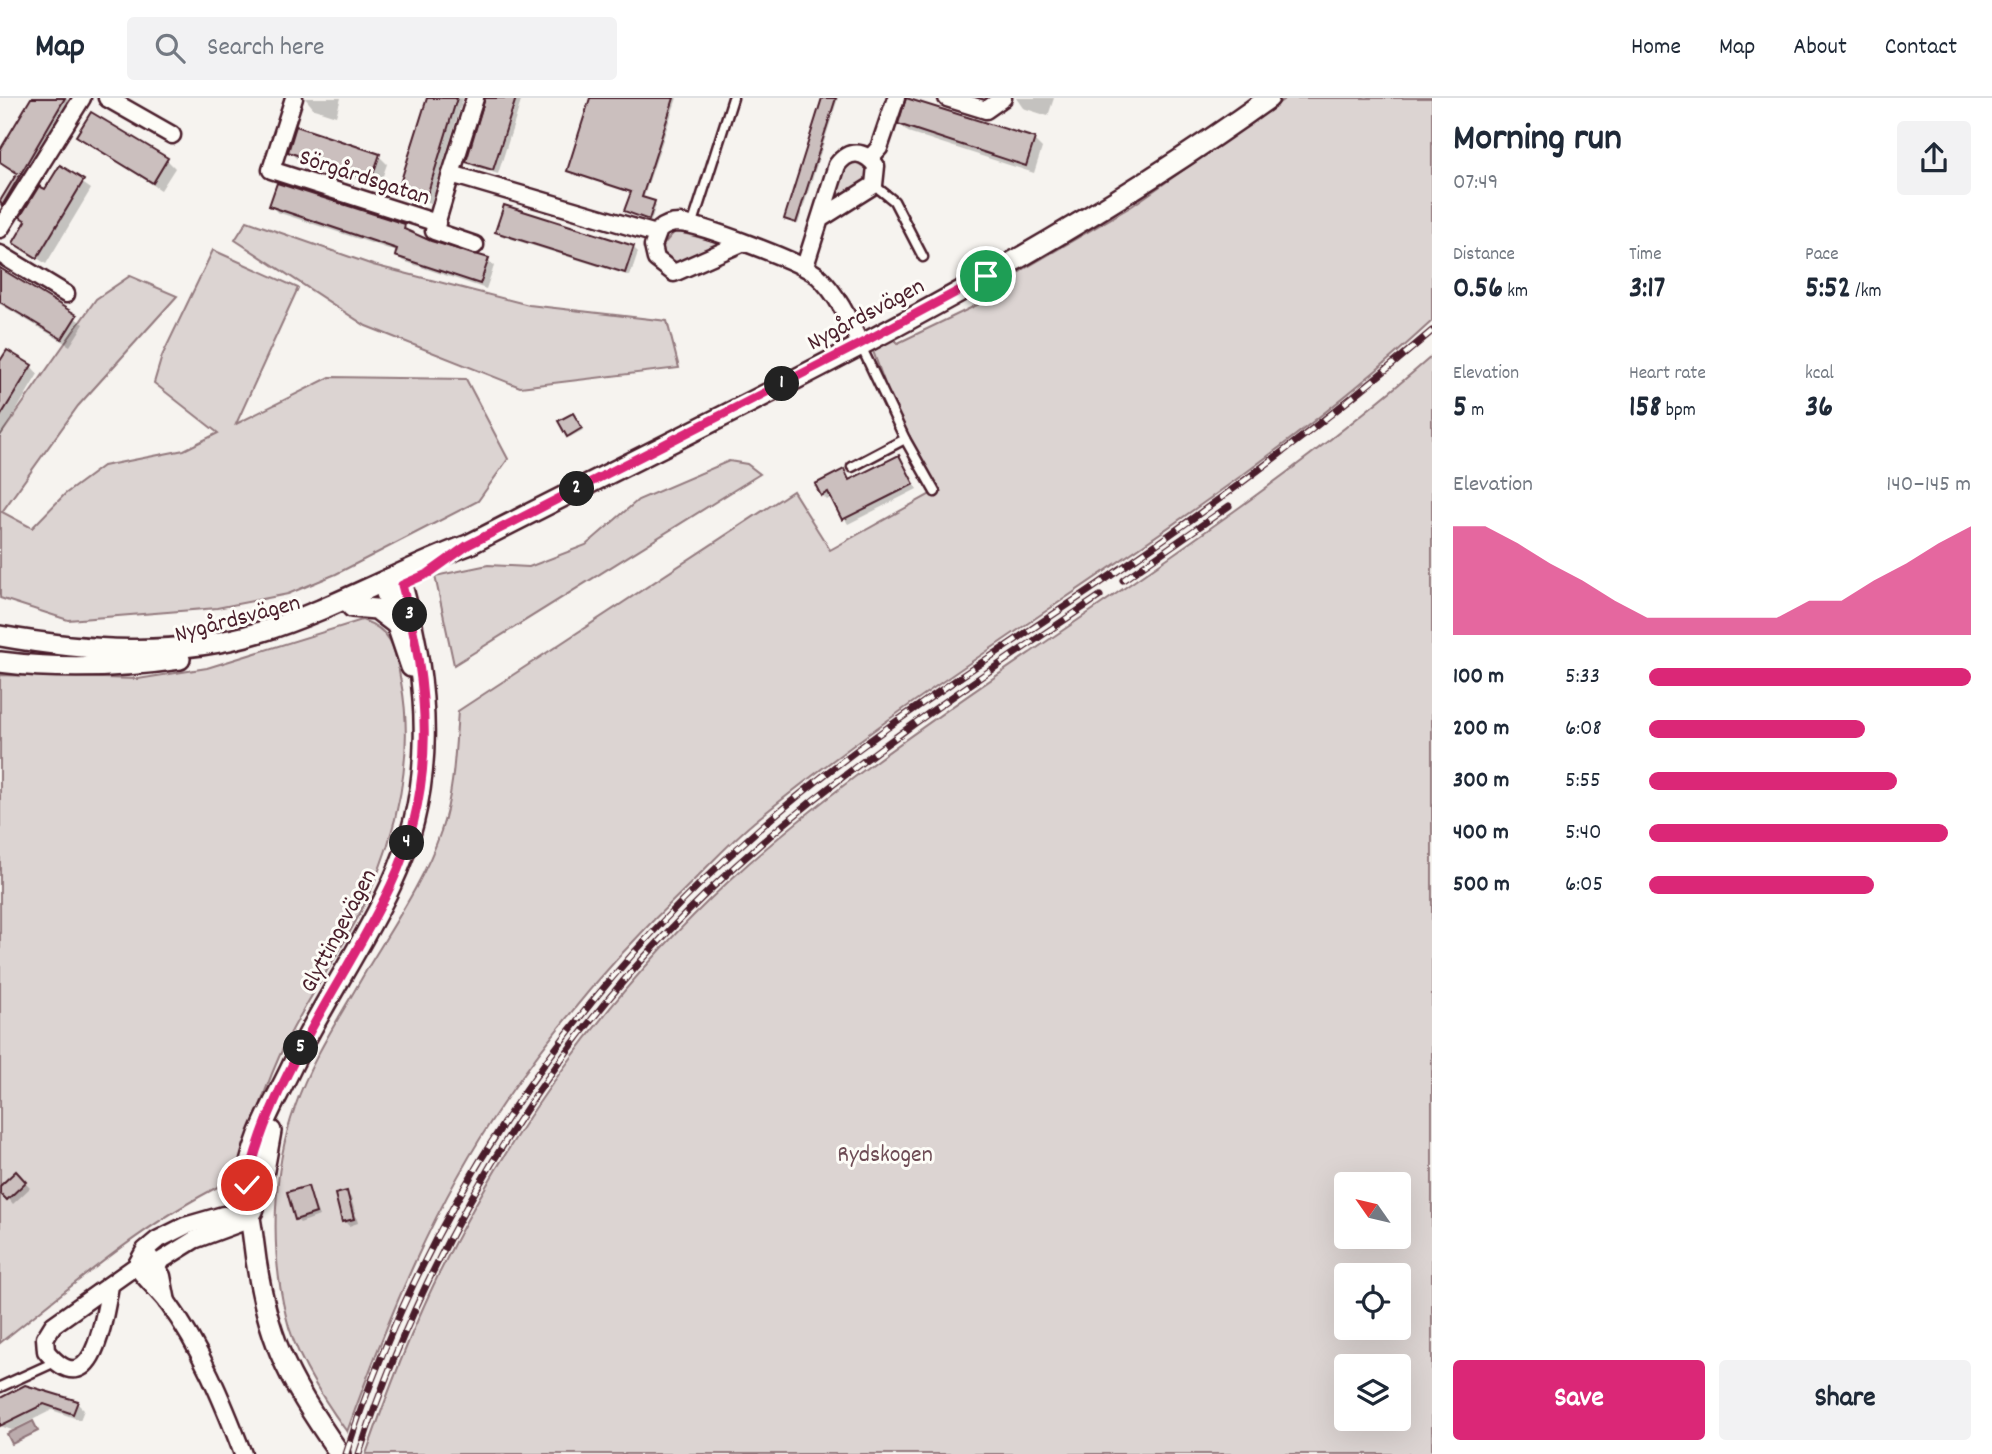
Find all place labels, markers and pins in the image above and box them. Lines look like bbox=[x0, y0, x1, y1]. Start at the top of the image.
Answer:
pin bbox=[956, 246, 1016, 306]
pin: 1 bbox=[764, 366, 800, 402]
pin: 2 bbox=[560, 472, 594, 506]
pin: 3 bbox=[392, 598, 428, 632]
pin: 4 bbox=[390, 826, 424, 860]
pin: 5 bbox=[284, 1030, 318, 1066]
pin bbox=[217, 1155, 277, 1215]

